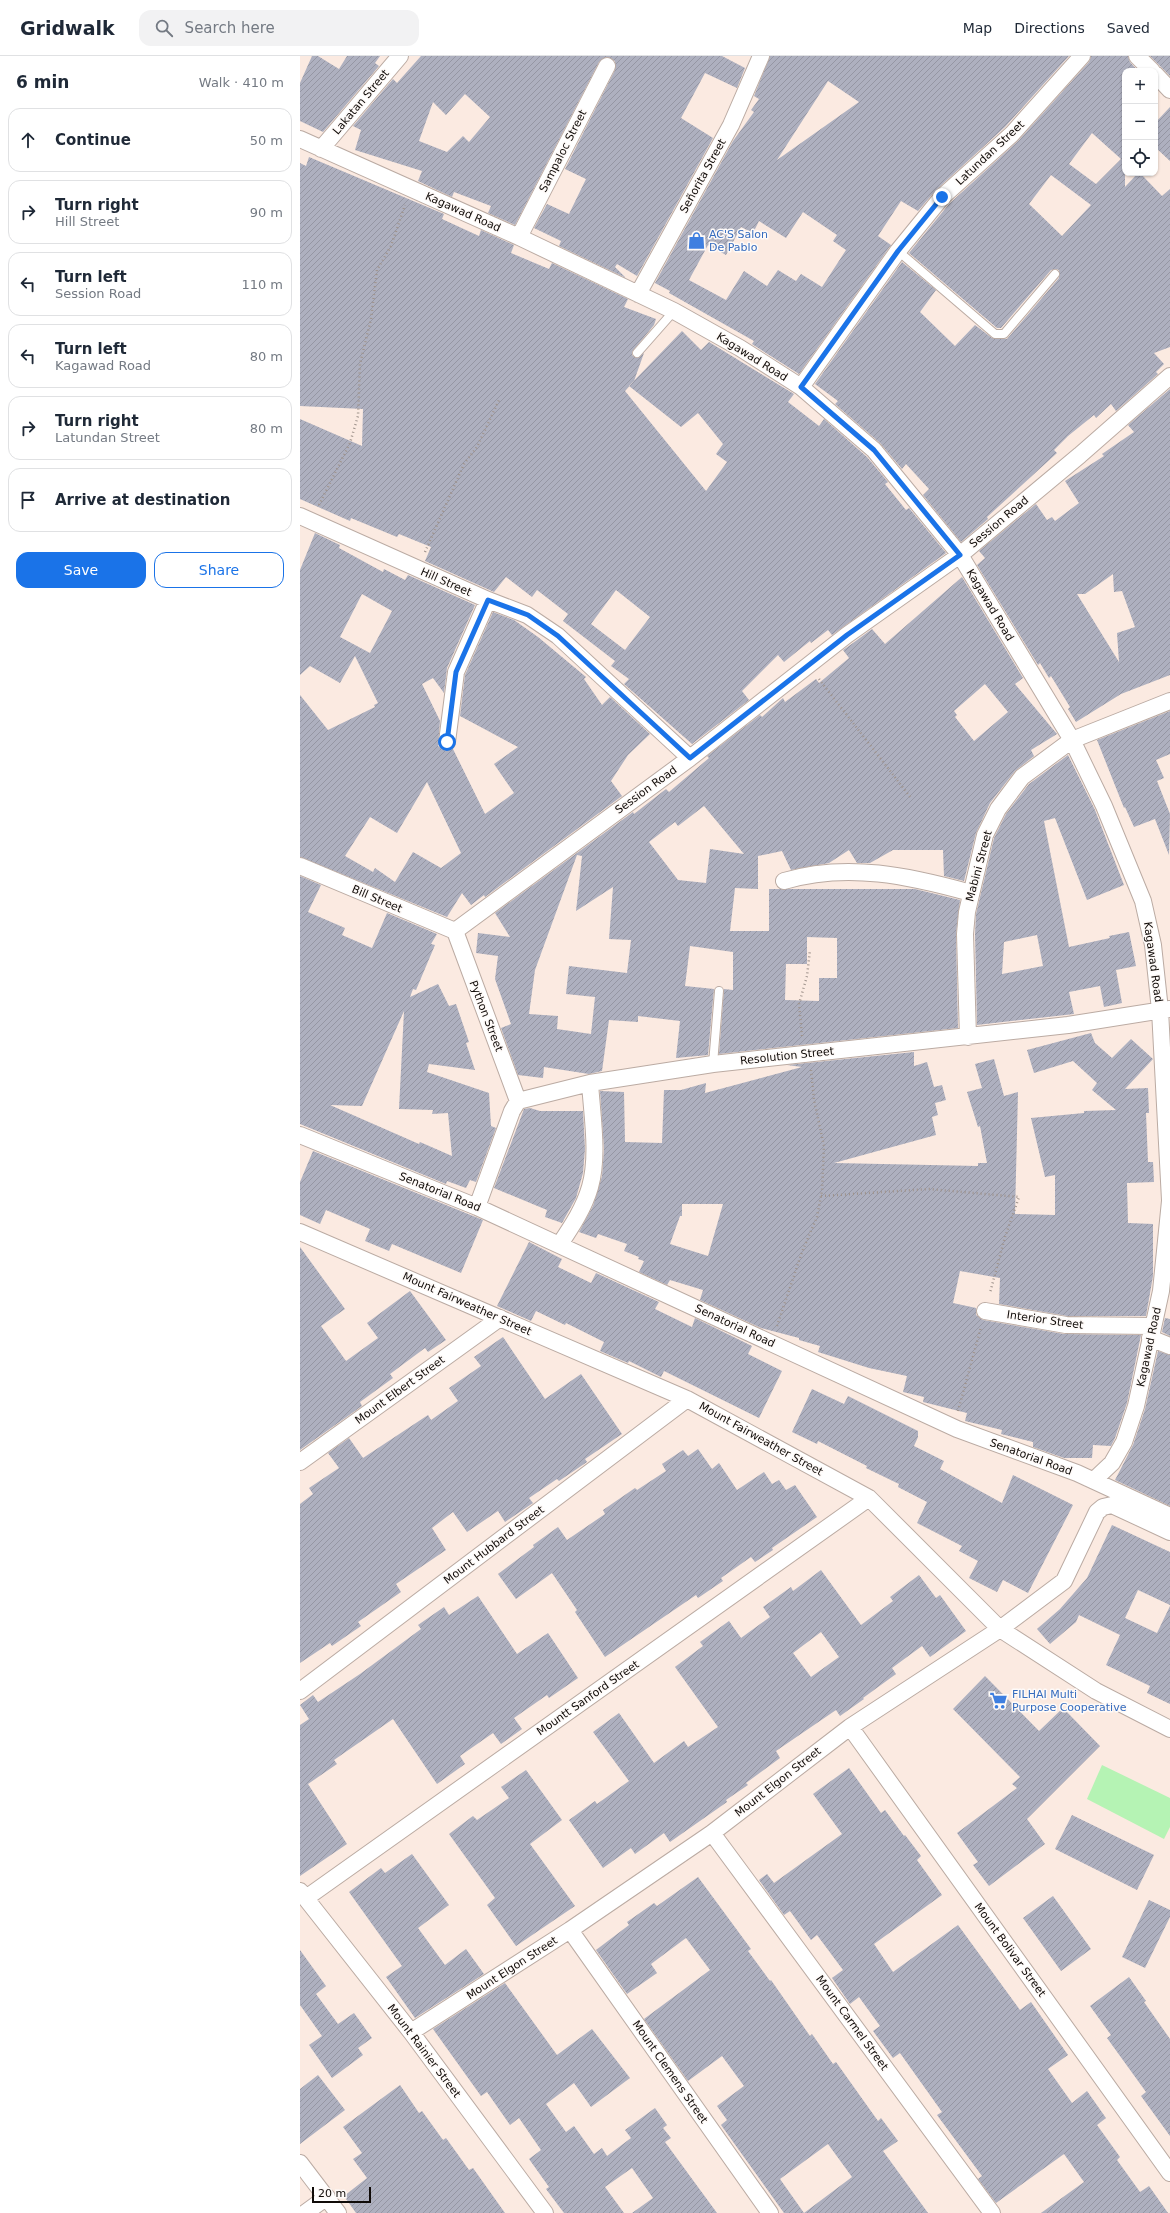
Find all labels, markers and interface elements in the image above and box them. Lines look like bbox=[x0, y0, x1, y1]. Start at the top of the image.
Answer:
search box bbox=[139, 10, 419, 46]
text: Gridwalk bbox=[20, 17, 115, 39]
icon: search bbox=[153, 17, 175, 39]
text: Search here bbox=[185, 19, 275, 37]
text: Map bbox=[963, 20, 992, 36]
text: Directions bbox=[1014, 20, 1085, 36]
text: Saved bbox=[1107, 20, 1150, 36]
street label: Lakatan Street bbox=[330, 66, 392, 137]
map controls bbox=[1122, 68, 1158, 176]
button: + bbox=[1122, 68, 1158, 104]
text: 6 min bbox=[16, 72, 69, 92]
text: Walk · 410 m bbox=[199, 75, 284, 90]
button: − bbox=[1122, 104, 1158, 140]
street label: Sampaloc Street bbox=[537, 107, 590, 194]
street label: Latundan Street bbox=[953, 118, 1027, 188]
icon: ahead bbox=[17, 129, 39, 151]
text: Continue bbox=[55, 131, 131, 149]
text: 50 m bbox=[250, 133, 283, 148]
street label: Señorita Street bbox=[677, 136, 729, 215]
button: locate bbox=[1122, 140, 1158, 176]
route end bbox=[933, 188, 951, 206]
street label: Kagawad Road bbox=[423, 190, 503, 234]
text: Turn right bbox=[55, 196, 139, 214]
icon: right bbox=[17, 201, 39, 223]
text: 90 m bbox=[250, 205, 283, 220]
text: Hill Street bbox=[55, 214, 119, 229]
place label: AC'S Salon De Pablo bbox=[709, 228, 768, 254]
shop icon: AC'S Salon De Pablo bbox=[686, 230, 706, 250]
text: Turn left bbox=[55, 268, 127, 286]
icon: left bbox=[17, 273, 39, 295]
text: 110 m bbox=[241, 277, 283, 292]
text: Session Road bbox=[55, 286, 141, 301]
street label: Kagawad Road bbox=[714, 330, 790, 384]
text: Turn left bbox=[55, 340, 127, 358]
icon: left bbox=[17, 345, 39, 367]
text: 80 m bbox=[250, 349, 283, 364]
text: Kagawad Road bbox=[55, 358, 151, 373]
text: Turn right bbox=[55, 412, 139, 430]
icon: right bbox=[17, 417, 39, 439]
text: 80 m bbox=[250, 421, 283, 436]
text: Latundan Street bbox=[55, 430, 160, 445]
icon: arrive bbox=[17, 489, 39, 511]
text: Arrive at destination bbox=[55, 491, 230, 509]
street label: Session Road bbox=[967, 494, 1031, 550]
button: Save bbox=[16, 552, 146, 588]
button: Share bbox=[154, 552, 284, 588]
street label: Hill Street bbox=[419, 565, 474, 599]
street label: Kagawad Road bbox=[963, 567, 1017, 643]
route start bbox=[438, 733, 456, 751]
street label: Session Road bbox=[613, 763, 679, 817]
street label: Mabini Street bbox=[963, 828, 995, 903]
street label: Bill Street bbox=[350, 883, 405, 916]
street label: Kagawad Road bbox=[1141, 921, 1165, 1003]
street label: Python Street bbox=[466, 979, 506, 1054]
street label: Resolution Street bbox=[739, 1045, 835, 1067]
street label: Senatorial Road bbox=[397, 1170, 483, 1214]
street label: Mount Fairweather Street bbox=[401, 1270, 534, 1339]
street label: Senatorial Road bbox=[693, 1302, 777, 1350]
street label: Kagawad Road bbox=[1134, 1306, 1164, 1388]
street label: Interior Street bbox=[1006, 1308, 1085, 1332]
street label: Mount Elbert Street bbox=[353, 1353, 448, 1427]
street label: Mount Fairweather Street bbox=[697, 1399, 826, 1479]
street label: Senatorial Road bbox=[988, 1436, 1074, 1478]
street label: Mount Hubbard Street bbox=[441, 1503, 547, 1587]
street label: Mountt Sanford Street bbox=[534, 1657, 642, 1738]
place label: FILHAI Multi Purpose Cooperative bbox=[1012, 1688, 1127, 1714]
supermarket icon: FILHAI Multi Purpose Cooperative bbox=[989, 1690, 1009, 1710]
street label: Mount Elgon Street bbox=[732, 1744, 824, 1820]
street label: Mount Bolivar Street bbox=[972, 1900, 1049, 2000]
street label: Mount Elgon Street bbox=[464, 1933, 560, 2002]
street label: Mount Carmel Street bbox=[813, 1973, 891, 2074]
street label: Mount Rainier Street bbox=[385, 2002, 464, 2101]
street label: Mount Clemens Street bbox=[630, 2018, 711, 2126]
scale bar bbox=[312, 2185, 371, 2204]
text: 20 m bbox=[318, 2187, 346, 2200]

